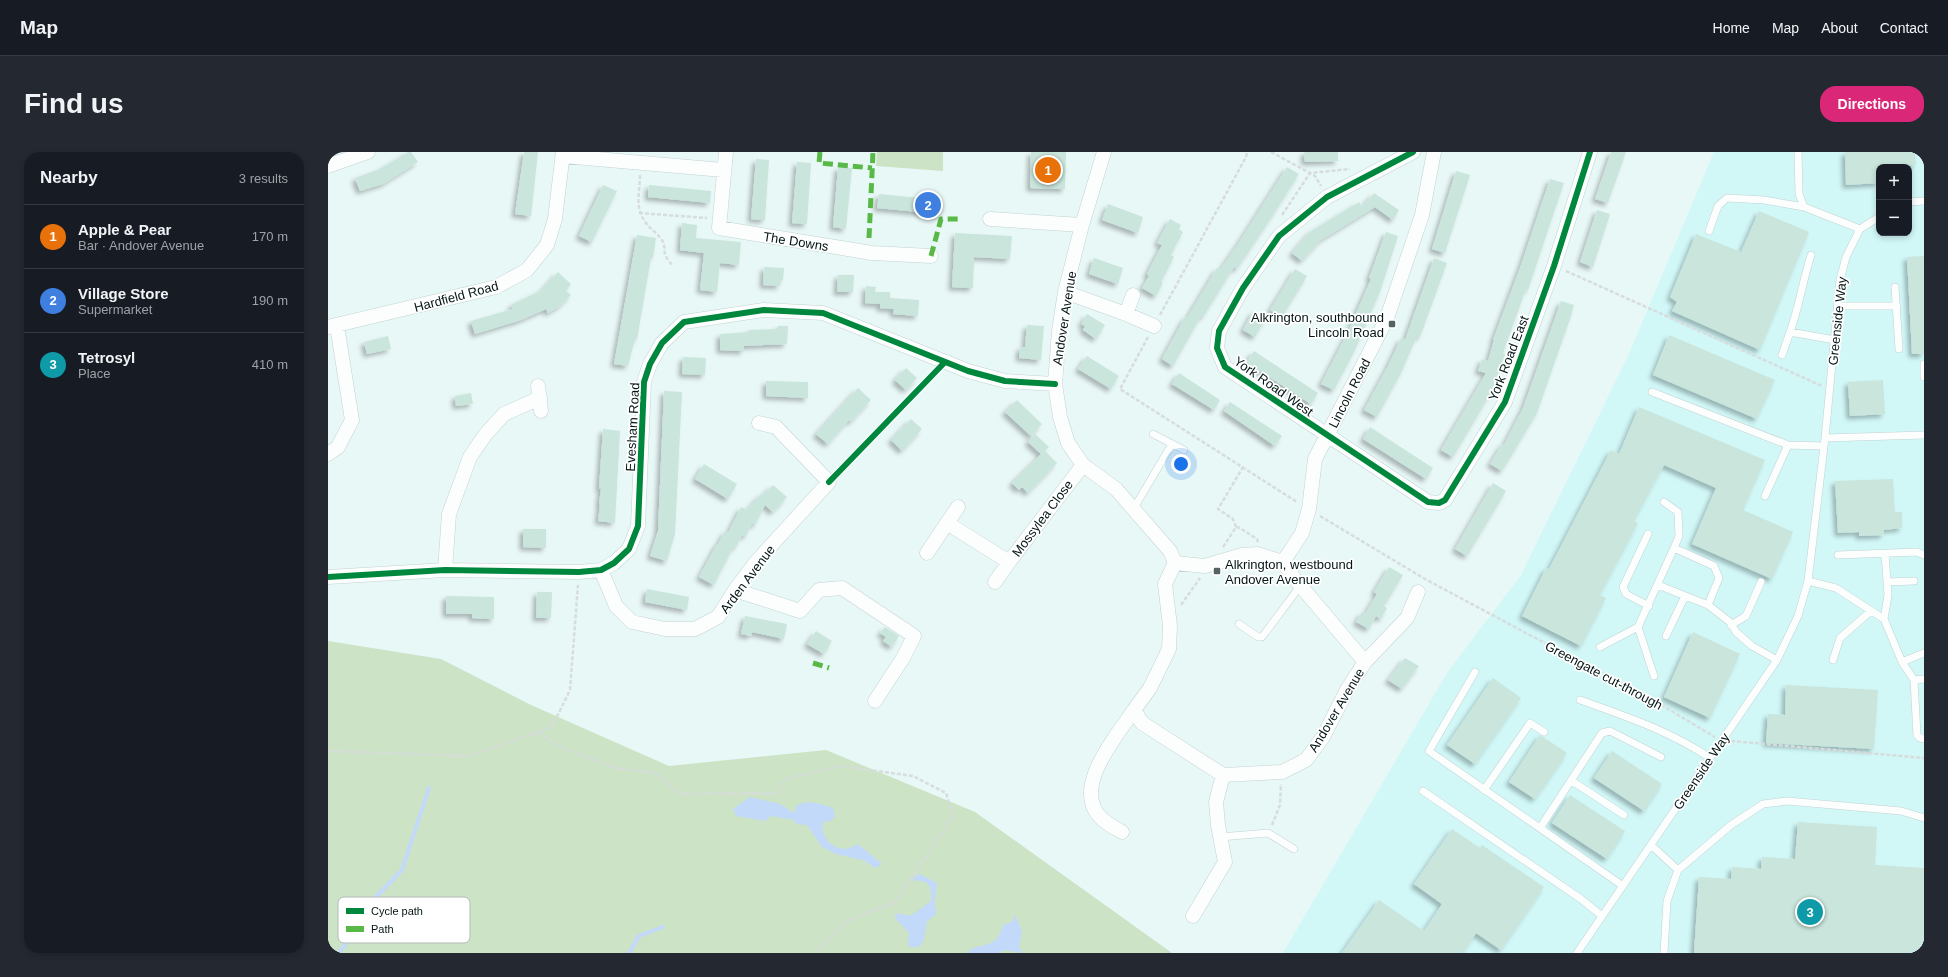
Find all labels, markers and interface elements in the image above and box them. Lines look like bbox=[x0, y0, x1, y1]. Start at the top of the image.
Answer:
text: Map bbox=[20, 17, 58, 38]
text: Home bbox=[1713, 20, 1750, 36]
text: Map bbox=[1772, 20, 1799, 36]
text: About bbox=[1821, 20, 1858, 36]
text: Contact bbox=[1880, 20, 1928, 36]
button: Directions bbox=[1820, 86, 1924, 122]
text: Find us bbox=[24, 88, 124, 119]
pin: 1 bbox=[1035, 155, 1061, 185]
map controls bbox=[1876, 164, 1912, 236]
button: + bbox=[1876, 164, 1912, 200]
text: Nearby bbox=[40, 168, 98, 187]
text: 3 results bbox=[239, 171, 288, 186]
pin: 2 bbox=[915, 190, 941, 220]
button: − bbox=[1876, 200, 1912, 236]
text: Apple & Pear bbox=[78, 221, 171, 238]
text: 1 bbox=[49, 229, 57, 244]
text: 170 m bbox=[252, 229, 288, 244]
street label: The Downs bbox=[762, 229, 830, 254]
text: Bar · Andover Avenue bbox=[78, 238, 204, 253]
street label: Andover Avenue bbox=[1050, 270, 1079, 366]
street label: Greenside Way bbox=[1825, 275, 1850, 366]
street label: Hardfield Road bbox=[412, 278, 500, 315]
text: Village Store bbox=[78, 285, 169, 302]
text: 2 bbox=[49, 293, 57, 308]
text: 190 m bbox=[252, 293, 288, 308]
text: Supermarket bbox=[78, 302, 152, 317]
place label: Alkrington, southbound Lincoln Road bbox=[1251, 310, 1384, 340]
street label: York Road East bbox=[1485, 313, 1532, 403]
marker: Alkrington, southbound Lincoln Road bbox=[1387, 319, 1397, 329]
text: Tetrosyl bbox=[78, 349, 135, 366]
street label: York Road West bbox=[1231, 354, 1317, 420]
street label: Lincoln Road bbox=[1326, 356, 1373, 430]
text: 3 bbox=[49, 357, 57, 372]
text: 410 m bbox=[252, 357, 288, 372]
text: Place bbox=[78, 366, 111, 381]
street label: Evesham Road bbox=[623, 382, 642, 472]
your location bbox=[1171, 454, 1191, 474]
street label: Mossylea Close bbox=[1009, 477, 1076, 559]
street label: Arden Avenue bbox=[717, 542, 778, 616]
place label: Alkrington, westbound Andover Avenue bbox=[1225, 557, 1353, 587]
marker: Alkrington, westbound Andover Avenue bbox=[1212, 566, 1222, 576]
street label: Greengate cut-through bbox=[1542, 638, 1665, 713]
street label: Andover Avenue bbox=[1305, 666, 1367, 755]
street label: Greenside Way bbox=[1670, 730, 1733, 812]
legend bbox=[338, 897, 470, 943]
pin: 3 bbox=[1797, 897, 1823, 927]
text: Cycle path bbox=[371, 905, 423, 917]
text: Path bbox=[371, 923, 394, 935]

